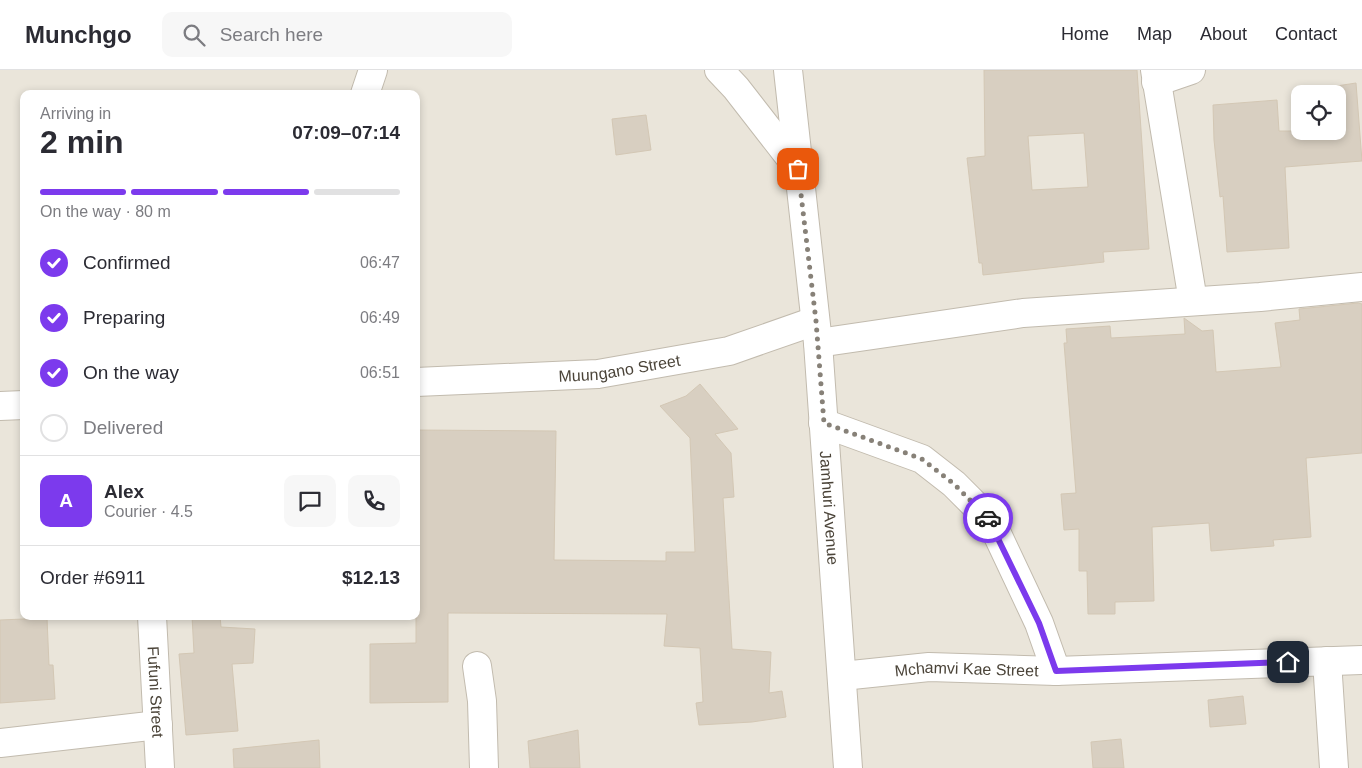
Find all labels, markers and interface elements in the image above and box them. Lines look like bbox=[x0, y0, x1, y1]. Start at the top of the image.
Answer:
search box bbox=[162, 12, 512, 57]
text: Munchgo bbox=[25, 21, 132, 48]
icon: search bbox=[180, 21, 208, 49]
text: Search here bbox=[220, 24, 323, 45]
text: Home bbox=[1061, 24, 1109, 44]
text: Map bbox=[1137, 24, 1172, 44]
text: About bbox=[1200, 24, 1247, 44]
text: Contact bbox=[1275, 24, 1337, 44]
map controls bbox=[1291, 85, 1346, 140]
button: locate bbox=[1291, 85, 1346, 140]
text: Arriving in bbox=[40, 105, 111, 122]
text: 07:09–07:14 bbox=[292, 122, 400, 143]
text: 2 min bbox=[40, 124, 124, 160]
pin bbox=[777, 148, 819, 190]
icon: bag bbox=[784, 155, 812, 183]
text: On the way · 80 m bbox=[40, 203, 171, 220]
icon: check bbox=[40, 249, 68, 277]
text: Confirmed bbox=[83, 252, 171, 273]
text: 06:47 bbox=[360, 254, 400, 271]
icon: check bbox=[40, 304, 68, 332]
text: Preparing bbox=[83, 307, 165, 328]
text: 06:49 bbox=[360, 309, 400, 326]
street label: Muungano Street bbox=[558, 352, 682, 385]
icon: check bbox=[40, 359, 68, 387]
text: On the way bbox=[83, 362, 179, 383]
text: 06:51 bbox=[360, 364, 400, 381]
text: Delivered bbox=[83, 417, 163, 438]
street label: Jamhuri Avenue bbox=[817, 450, 842, 566]
button: chat bbox=[284, 475, 336, 527]
button: phone bbox=[348, 475, 400, 527]
text: Alex bbox=[104, 481, 144, 502]
text: A bbox=[59, 490, 73, 511]
courier bbox=[963, 493, 1013, 543]
text: Courier · 4.5 bbox=[104, 503, 193, 520]
icon: car bbox=[974, 504, 1002, 532]
text: Order #6911 bbox=[40, 567, 145, 588]
text: $12.13 bbox=[342, 567, 400, 588]
pin bbox=[1267, 641, 1309, 683]
street label: Fufuni Street bbox=[145, 646, 166, 739]
icon: home bbox=[1274, 648, 1302, 676]
street label: Mchamvi Kae Street bbox=[894, 659, 1039, 680]

